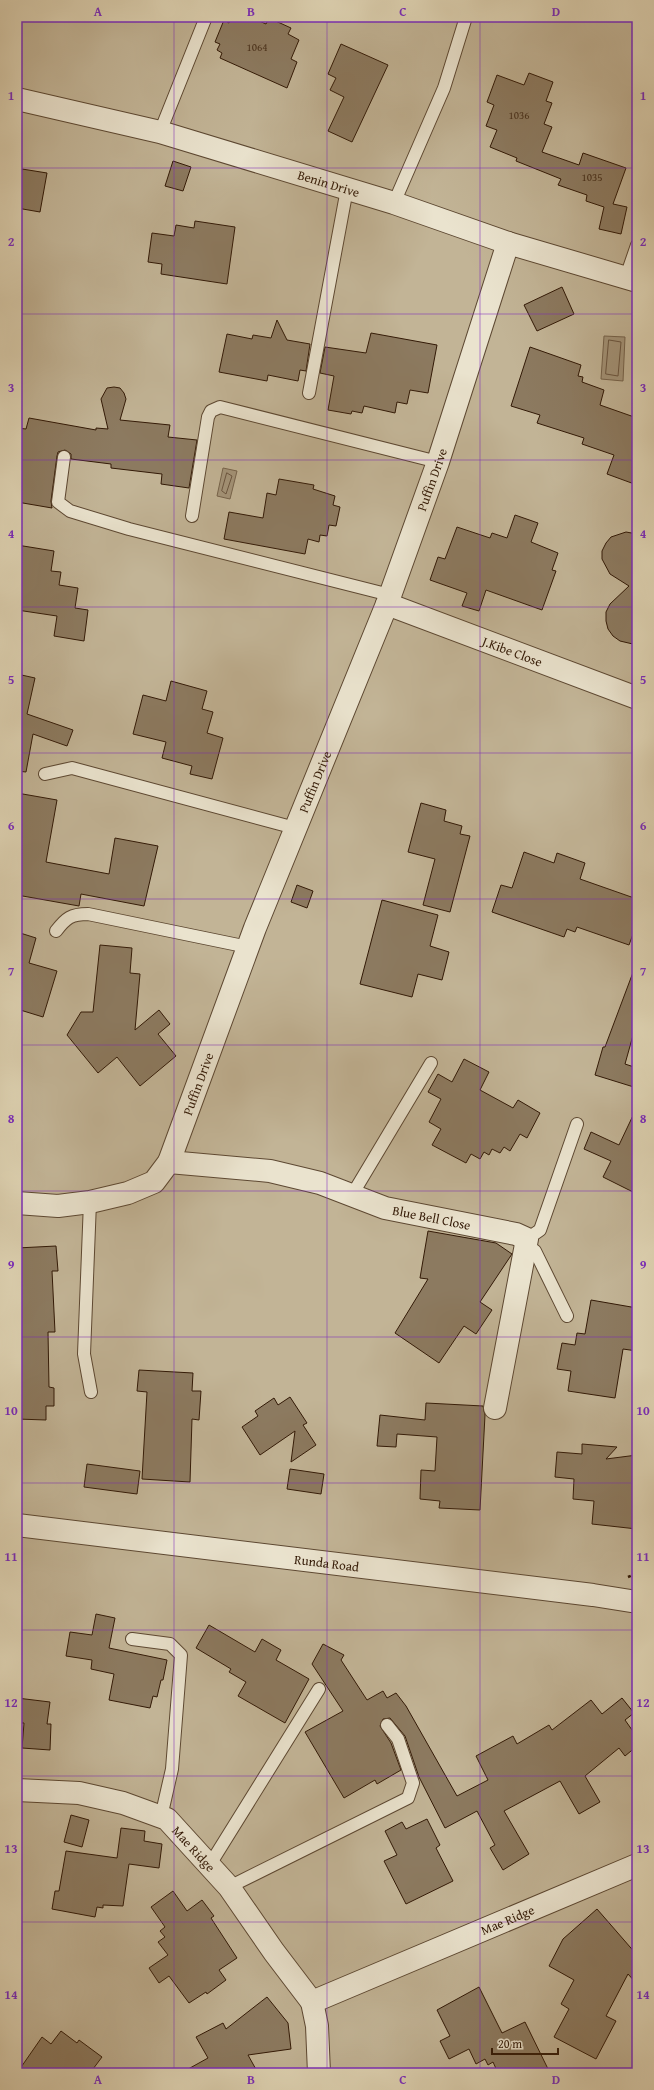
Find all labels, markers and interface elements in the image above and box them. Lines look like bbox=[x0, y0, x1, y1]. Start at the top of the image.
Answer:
text: A bbox=[94, 2, 103, 21]
text: B bbox=[247, 2, 255, 21]
text: C bbox=[399, 2, 407, 21]
text: D bbox=[552, 2, 560, 21]
house number: 1064 bbox=[246, 39, 268, 55]
text: 1 bbox=[8, 86, 14, 105]
text: 1 bbox=[640, 86, 646, 105]
house number: 1036 bbox=[508, 107, 530, 123]
street label: Benin Drive bbox=[295, 165, 362, 202]
house number: 1035 bbox=[581, 169, 603, 185]
text: 2 bbox=[8, 232, 15, 251]
text: 2 bbox=[640, 232, 647, 251]
text: 3 bbox=[8, 378, 14, 397]
text: 3 bbox=[640, 378, 646, 397]
street label: Puffin Drive bbox=[412, 446, 452, 514]
text: 4 bbox=[8, 524, 15, 543]
text: 4 bbox=[640, 524, 647, 543]
street label: J.Kibe Close bbox=[478, 631, 545, 672]
text: 5 bbox=[8, 670, 15, 689]
text: 5 bbox=[640, 670, 647, 689]
street label: Puffin Drive bbox=[294, 748, 336, 816]
text: 6 bbox=[8, 816, 15, 835]
text: 6 bbox=[640, 816, 647, 835]
text: 7 bbox=[8, 962, 15, 981]
text: 7 bbox=[640, 962, 647, 981]
street label: Puffin Drive bbox=[178, 1050, 218, 1118]
text: 8 bbox=[8, 1109, 15, 1128]
text: 8 bbox=[640, 1109, 647, 1128]
street label: Blue Bell Close bbox=[391, 1201, 472, 1235]
text: 9 bbox=[8, 1255, 15, 1274]
text: 9 bbox=[640, 1255, 647, 1274]
text: 10 bbox=[4, 1401, 18, 1420]
text: 10 bbox=[636, 1401, 650, 1420]
text: 11 bbox=[4, 1547, 18, 1566]
text: 11 bbox=[636, 1547, 650, 1566]
street label: Runda Road bbox=[293, 1550, 360, 1576]
text: 12 bbox=[4, 1693, 18, 1712]
text: 12 bbox=[636, 1693, 650, 1712]
street label: Mae Ridge bbox=[168, 1822, 220, 1876]
text: 13 bbox=[4, 1839, 18, 1858]
text: 13 bbox=[636, 1839, 650, 1858]
street label: Mae Ridge bbox=[478, 1900, 537, 1940]
text: 14 bbox=[4, 1985, 18, 2004]
text: 14 bbox=[636, 1985, 650, 2004]
scale bar bbox=[492, 2030, 558, 2056]
text: 20 m bbox=[498, 2035, 522, 2052]
text: A bbox=[94, 2070, 103, 2089]
text: B bbox=[247, 2070, 255, 2089]
text: C bbox=[399, 2070, 407, 2089]
text: D bbox=[552, 2070, 560, 2089]

